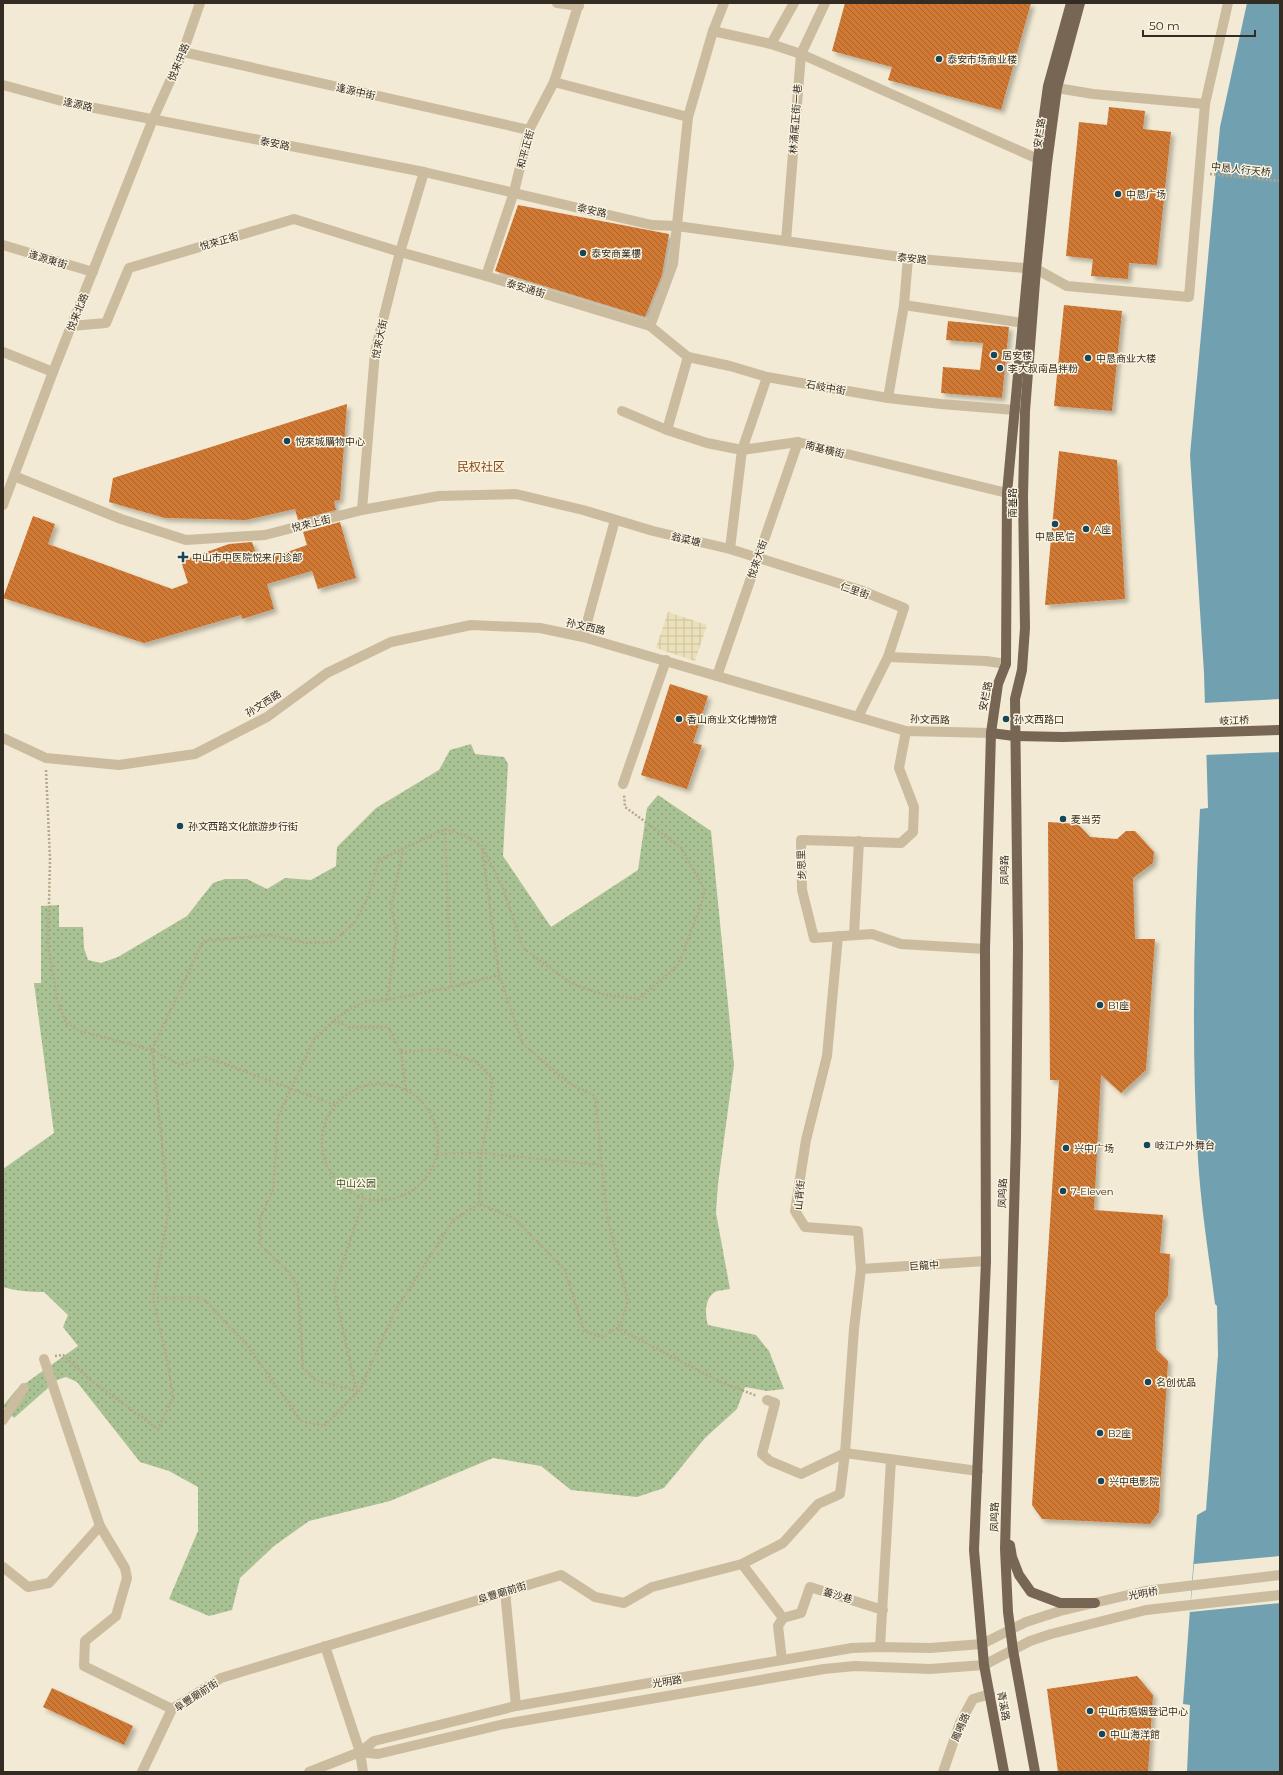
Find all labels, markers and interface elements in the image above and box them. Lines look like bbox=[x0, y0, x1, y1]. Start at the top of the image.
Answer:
scale bar bbox=[1143, 12, 1255, 38]
text: 50 m bbox=[1149, 18, 1180, 33]
street label: 悦来中路 bbox=[165, 41, 192, 83]
place label: 泰安市场商业楼 bbox=[947, 53, 1017, 66]
marker: 泰安市场商业楼 bbox=[934, 54, 944, 64]
street label: 逢源中街 bbox=[335, 81, 377, 102]
street label: 林涌尾正街一巷 bbox=[787, 84, 804, 154]
street label: 逢源路 bbox=[62, 95, 94, 114]
street label: 安栏路 bbox=[1031, 117, 1048, 149]
street label: 和平正街 bbox=[514, 128, 537, 170]
street label: 泰安路 bbox=[259, 134, 291, 153]
street label: 中恳人行天桥 bbox=[1210, 160, 1271, 179]
place label: 中恳广场 bbox=[1126, 188, 1166, 201]
marker: 中恳广场 bbox=[1113, 189, 1123, 199]
street label: 泰安路 bbox=[576, 201, 608, 220]
street label: 悅來正街 bbox=[198, 230, 240, 253]
street label: 逢源東街 bbox=[27, 247, 69, 272]
place label: 泰安商業樓 bbox=[591, 247, 641, 260]
marker: 泰安商業樓 bbox=[578, 248, 588, 258]
street label: 泰安路 bbox=[896, 250, 928, 267]
street label: 泰安通街 bbox=[505, 276, 547, 301]
street label: 悦来北路 bbox=[64, 291, 91, 333]
street label: 悅來大街 bbox=[369, 318, 390, 360]
place label: 居安楼 bbox=[1002, 349, 1032, 362]
marker: 居安楼 bbox=[989, 350, 999, 360]
place label: 中恳商业大楼 bbox=[1096, 352, 1156, 365]
marker: 中恳商业大楼 bbox=[1083, 353, 1093, 363]
place label: 李大叔南昌拌粉 bbox=[1008, 362, 1078, 375]
marker: 李大叔南昌拌粉 bbox=[995, 363, 1005, 373]
street label: 石岐中街 bbox=[805, 378, 847, 397]
place label: 悅來城購物中心 bbox=[295, 435, 365, 448]
marker: 悅來城購物中心 bbox=[282, 436, 292, 446]
street label: 南基橫街 bbox=[804, 438, 846, 461]
district label: 民权社区 bbox=[457, 459, 505, 474]
street label: 南基路 bbox=[1006, 488, 1019, 518]
street label: 悅來上街 bbox=[290, 512, 332, 535]
marker: 中恳民信 bbox=[1050, 519, 1060, 529]
place label: A座 bbox=[1094, 523, 1111, 536]
marker: A座 bbox=[1081, 524, 1091, 534]
street label: 翁菜塘 bbox=[670, 530, 702, 549]
place label: 中恳民信 bbox=[1035, 530, 1075, 543]
street label: 悅來大街 bbox=[745, 538, 770, 580]
marker: 中山市中医院悦来门诊部 bbox=[177, 551, 189, 563]
place label: 中山市中医院悦来门诊部 bbox=[192, 551, 302, 564]
street label: 仁里街 bbox=[839, 579, 871, 602]
street label: 孙文西路 bbox=[565, 616, 607, 637]
street label: 安栏路 bbox=[976, 680, 995, 712]
street label: 孙文西路 bbox=[243, 687, 284, 720]
street label: 孙文西路 bbox=[910, 712, 950, 727]
place label: 香山商业文化博物馆 bbox=[687, 713, 777, 726]
place label: 孙文西路口 bbox=[1014, 713, 1064, 726]
street label: 岐江桥 bbox=[1219, 713, 1249, 728]
marker: 香山商业文化博物馆 bbox=[674, 714, 684, 724]
marker: 孙文西路口 bbox=[1001, 714, 1011, 724]
place label: 麦当劳 bbox=[1071, 813, 1101, 826]
marker: 麦当劳 bbox=[1058, 814, 1068, 824]
place label: 孙文西路文化旅游步行街 bbox=[188, 820, 298, 833]
marker: 孙文西路文化旅游步行街 bbox=[175, 821, 185, 831]
street label: 步思里 bbox=[794, 850, 809, 880]
street label: 凤鸣路 bbox=[998, 855, 1011, 885]
place label: B1座 bbox=[1108, 999, 1129, 1012]
marker: B1座 bbox=[1095, 1000, 1105, 1010]
place label: 岐江户外舞台 bbox=[1155, 1139, 1215, 1152]
marker: 岐江户外舞台 bbox=[1142, 1140, 1152, 1150]
place label: 兴中广场 bbox=[1074, 1142, 1114, 1155]
marker: 兴中广场 bbox=[1061, 1143, 1071, 1153]
park label: 中山公园 bbox=[336, 1177, 376, 1190]
street label: 凤鸣路 bbox=[995, 1178, 1010, 1208]
street label: 山背街 bbox=[792, 1180, 807, 1211]
place label: 7-Eleven bbox=[1071, 1185, 1114, 1198]
marker: 7-Eleven bbox=[1058, 1186, 1068, 1196]
street label: 巨龍中 bbox=[909, 1258, 939, 1273]
place label: 名创优品 bbox=[1156, 1376, 1196, 1389]
marker: 名创优品 bbox=[1143, 1377, 1153, 1387]
place label: B2座 bbox=[1108, 1427, 1131, 1440]
marker: B2座 bbox=[1095, 1428, 1105, 1438]
place label: 兴中电影院 bbox=[1109, 1475, 1159, 1488]
marker: 兴中电影院 bbox=[1096, 1476, 1106, 1486]
street label: 凤鸣路 bbox=[988, 1502, 1001, 1532]
street label: 阜豐廟前街 bbox=[476, 1579, 528, 1606]
street label: 光明桥 bbox=[1127, 1584, 1159, 1603]
street label: 蔞沙巷 bbox=[822, 1585, 854, 1606]
street label: 光明路 bbox=[651, 1673, 683, 1690]
street label: 阜豐廟前街 bbox=[172, 1676, 221, 1714]
street label: 青溪路 bbox=[995, 1690, 1013, 1722]
place label: 中山市婚姻登记中心 bbox=[1098, 1705, 1188, 1718]
marker: 中山市婚姻登记中心 bbox=[1085, 1706, 1095, 1716]
street label: 鳳鳴路 bbox=[949, 1711, 972, 1744]
place label: 中山海洋館 bbox=[1110, 1728, 1160, 1741]
marker: 中山海洋館 bbox=[1097, 1729, 1107, 1739]

